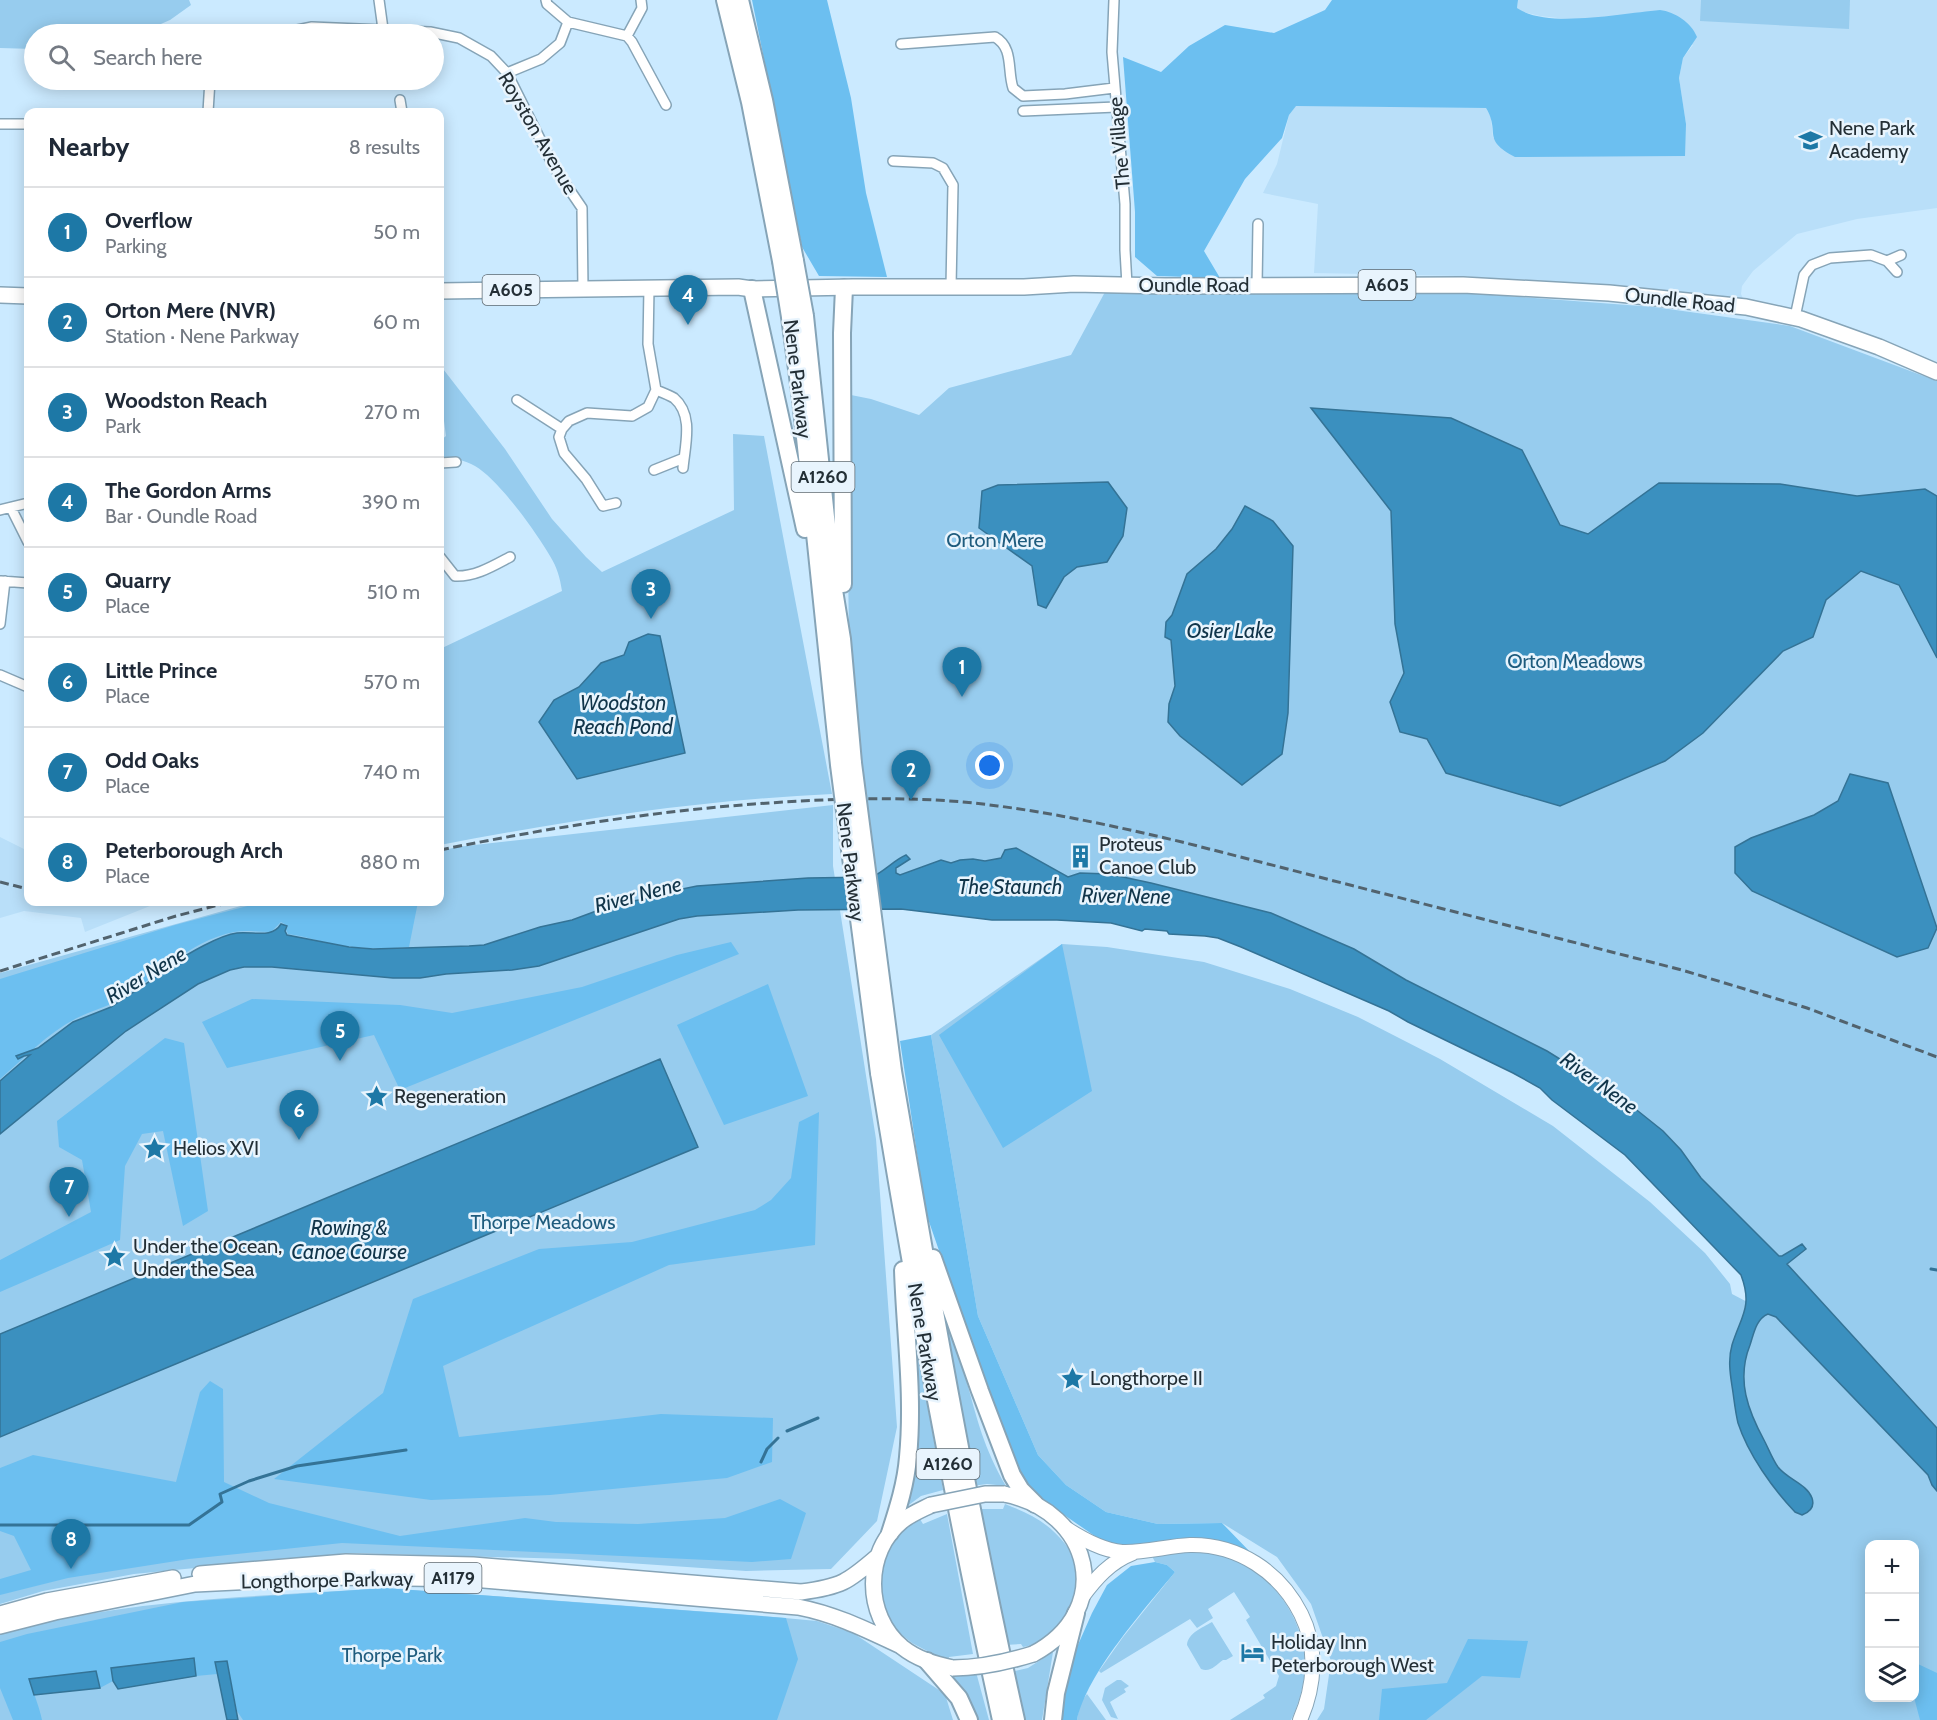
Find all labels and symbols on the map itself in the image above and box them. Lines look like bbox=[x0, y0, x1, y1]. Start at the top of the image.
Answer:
street label: Royston Avenue bbox=[493, 67, 583, 199]
street label: The Village bbox=[1103, 96, 1135, 190]
place label: Nene Park Academy bbox=[1829, 116, 1915, 163]
school or university icon: Nene Park Academy bbox=[1798, 127, 1824, 153]
road number: A605 bbox=[1358, 270, 1416, 300]
street label: Oundle Road bbox=[1139, 273, 1249, 297]
road number: A605 bbox=[482, 275, 540, 305]
pin: 4 bbox=[668, 276, 708, 325]
street label: Oundle Road bbox=[1624, 282, 1736, 318]
street label: Nene Parkway bbox=[779, 318, 817, 440]
road number: A1260 bbox=[792, 462, 854, 492]
park label: Orton Mere bbox=[946, 528, 1044, 552]
pin: 3 bbox=[632, 570, 670, 619]
water label: Osier Lake bbox=[1186, 618, 1274, 643]
pin: 1 bbox=[942, 648, 982, 697]
park label: Orton Meadows bbox=[1507, 649, 1643, 673]
water label: Woodston Reach Pond bbox=[573, 690, 674, 739]
pin: 2 bbox=[892, 750, 930, 800]
your location bbox=[975, 751, 1004, 780]
street label: Nene Parkway bbox=[832, 801, 870, 923]
place label: Proteus Canoe Club bbox=[1099, 832, 1196, 879]
building icon: Proteus Canoe Club bbox=[1068, 843, 1094, 869]
water label: River Nene bbox=[592, 871, 685, 918]
water label: The Staunch bbox=[958, 874, 1062, 899]
water label: River Nene bbox=[1081, 882, 1171, 909]
water label: River Nene bbox=[101, 941, 191, 1008]
pin: 5 bbox=[320, 1012, 360, 1061]
water label: River Nene bbox=[1556, 1046, 1643, 1119]
place icon: Regeneration bbox=[363, 1083, 389, 1109]
place label: Regeneration bbox=[394, 1084, 506, 1108]
pin: 6 bbox=[280, 1090, 318, 1140]
place icon: Helios XVI bbox=[142, 1135, 168, 1161]
place label: Helios XVI bbox=[173, 1136, 259, 1160]
pin: 7 bbox=[50, 1168, 88, 1217]
park label: Thorpe Meadows bbox=[470, 1210, 616, 1234]
water label: Rowing & Canoe Course bbox=[291, 1215, 407, 1264]
place label: Under the Ocean, Under the Sea bbox=[133, 1234, 282, 1281]
place icon: Under the Ocean, Under the Sea bbox=[102, 1244, 128, 1270]
street label: Nene Parkway bbox=[903, 1281, 947, 1403]
place icon: Longthorpe II bbox=[1059, 1365, 1085, 1391]
place label: Longthorpe II bbox=[1090, 1366, 1203, 1390]
road number: A1260 bbox=[916, 1449, 980, 1479]
pin: 8 bbox=[52, 1520, 90, 1569]
road number: A1179 bbox=[424, 1563, 482, 1593]
street label: Longthorpe Parkway bbox=[241, 1566, 413, 1594]
place label: Holiday Inn Peterborough West bbox=[1271, 1630, 1434, 1677]
hotel icon: Holiday Inn Peterborough West bbox=[1240, 1640, 1266, 1666]
park label: Thorpe Park bbox=[342, 1643, 442, 1667]

